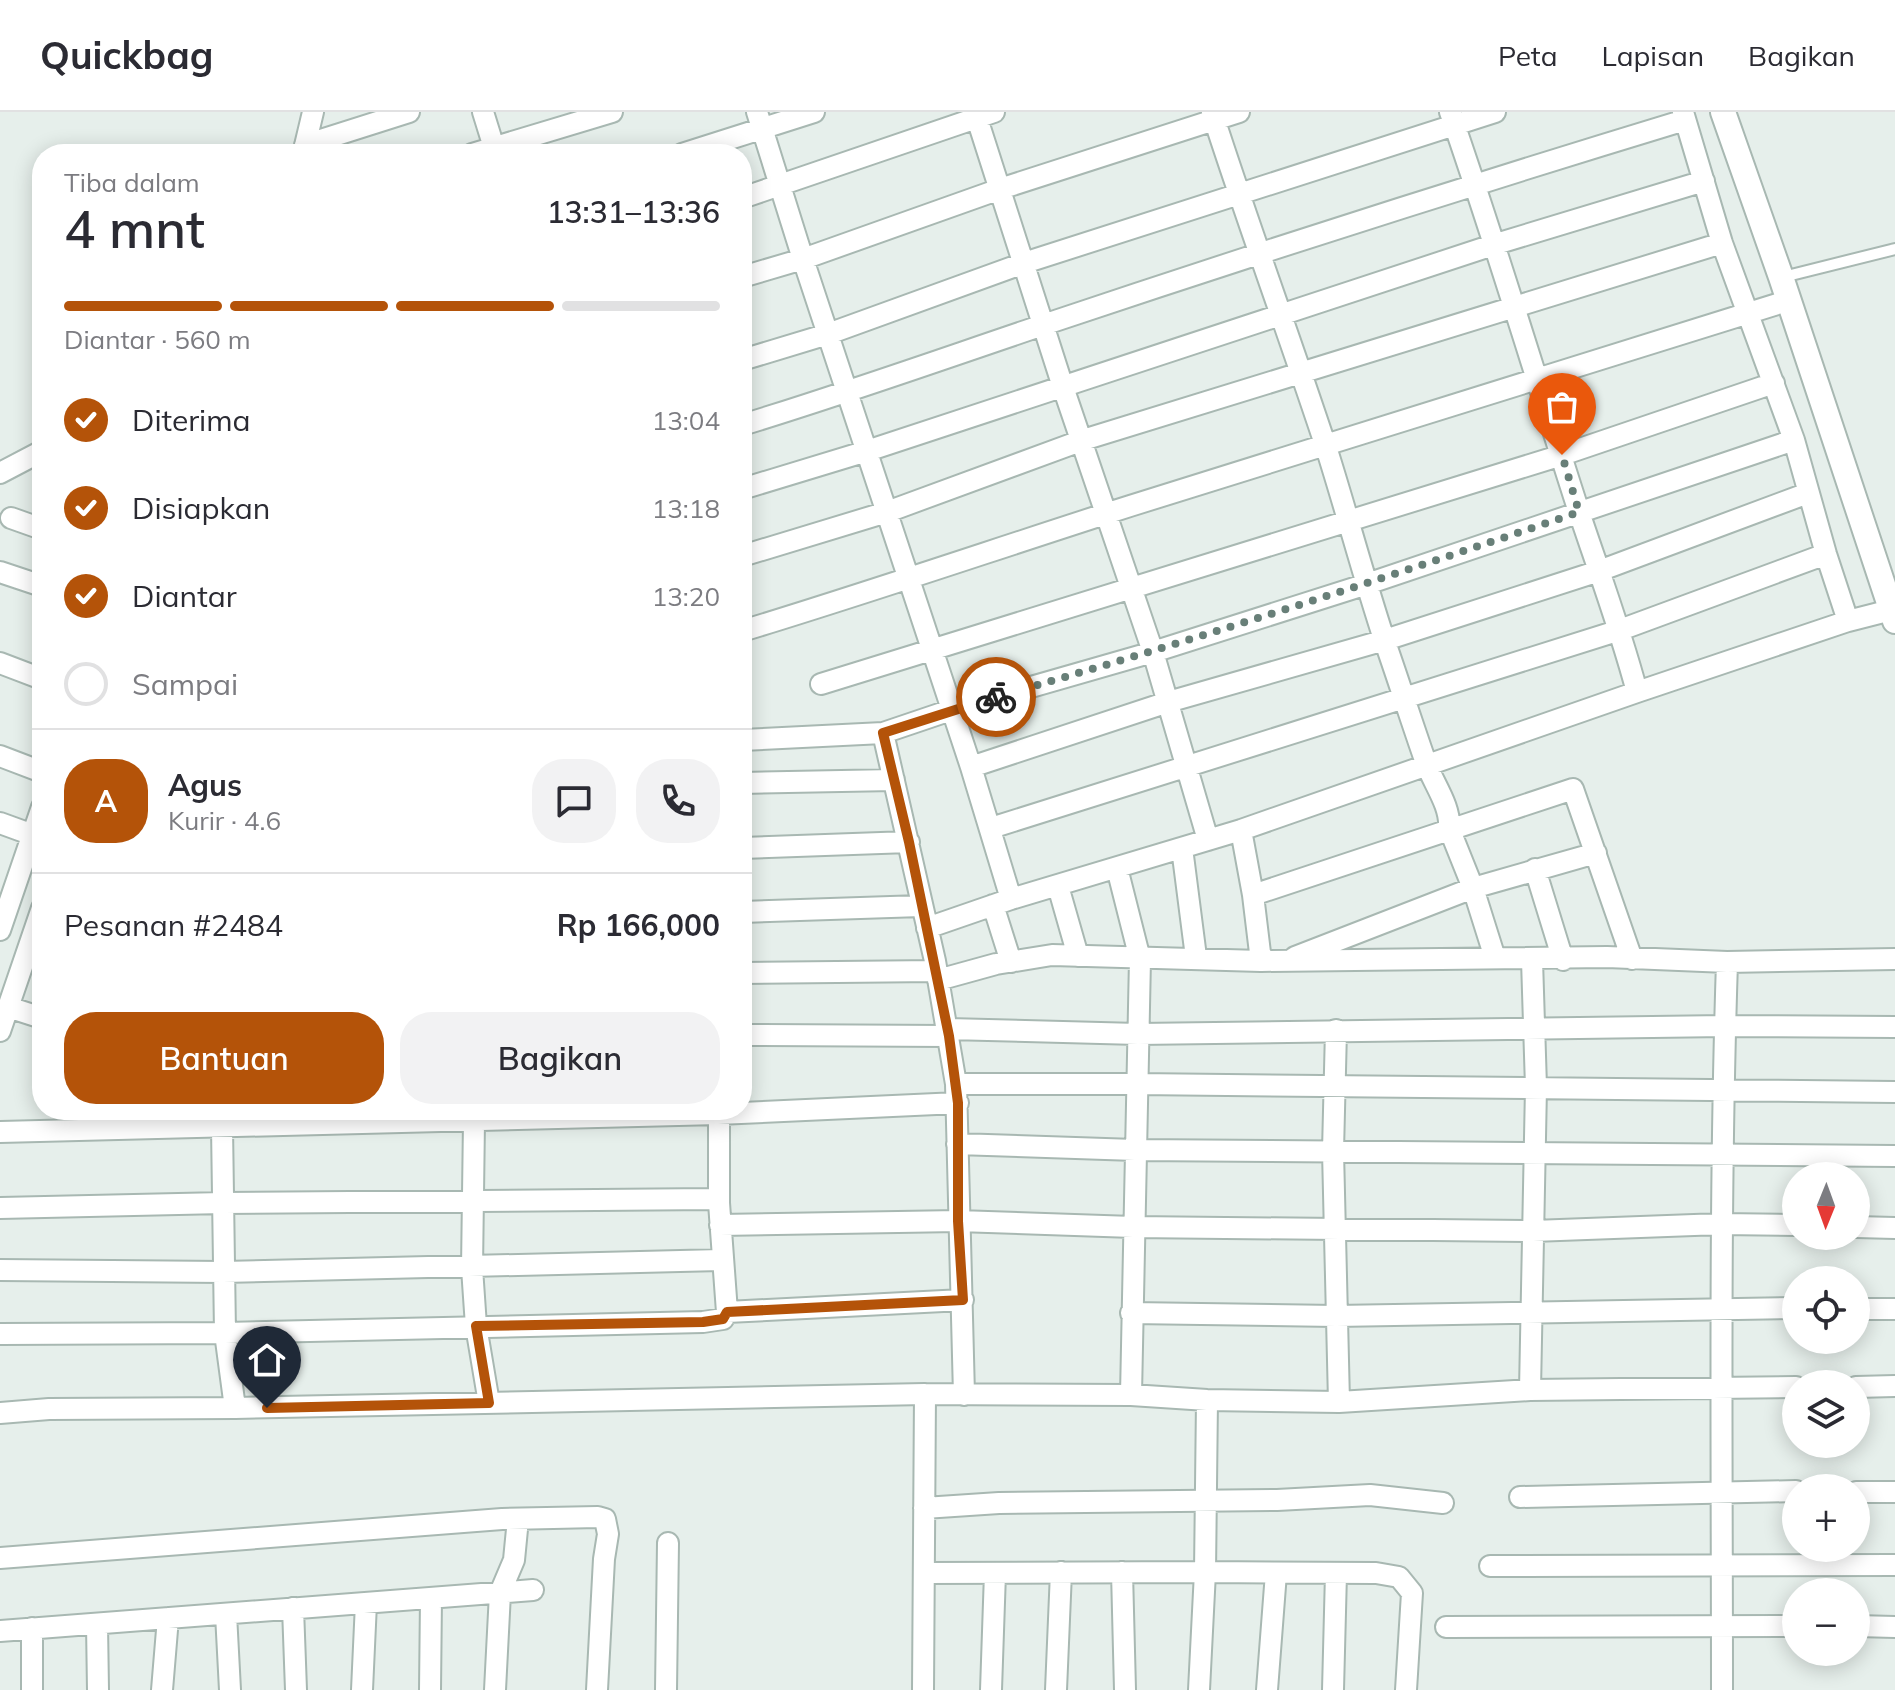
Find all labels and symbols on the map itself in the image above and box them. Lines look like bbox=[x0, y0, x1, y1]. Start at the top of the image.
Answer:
pin bbox=[1528, 373, 1596, 455]
courier bbox=[956, 657, 1036, 737]
north arrow bbox=[1782, 1162, 1870, 1250]
pin bbox=[233, 1326, 301, 1408]

